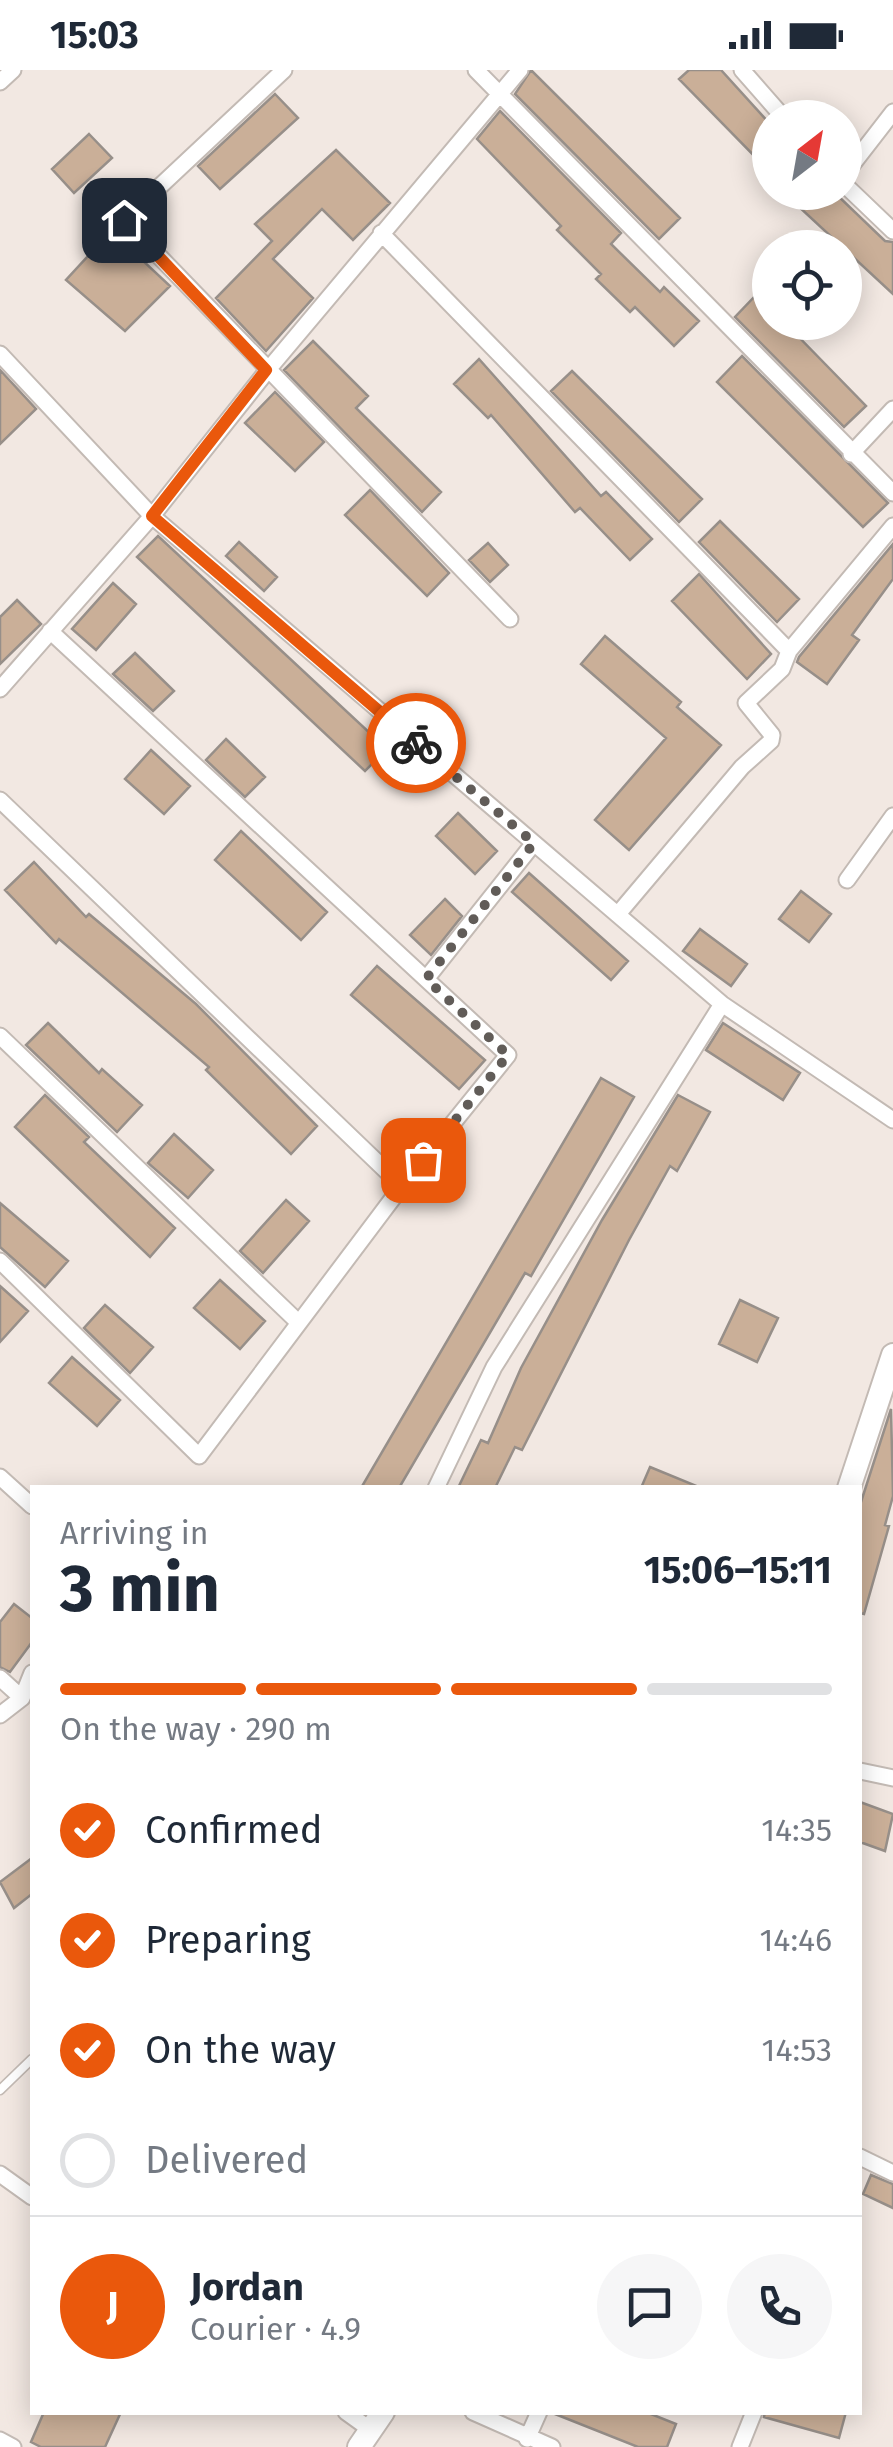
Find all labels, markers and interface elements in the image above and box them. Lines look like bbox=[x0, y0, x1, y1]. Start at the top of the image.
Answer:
text: 15:03 bbox=[50, 12, 139, 58]
north arrow bbox=[752, 100, 862, 210]
map controls bbox=[752, 100, 862, 340]
pin bbox=[82, 178, 167, 263]
icon: home bbox=[97, 193, 152, 248]
button: locate bbox=[752, 230, 862, 340]
courier bbox=[366, 693, 466, 793]
icon: bike bbox=[389, 716, 444, 771]
pin bbox=[381, 1118, 466, 1203]
icon: bag bbox=[396, 1133, 451, 1188]
text: Arriving in bbox=[60, 1514, 208, 1552]
text: 15:06–15:11 bbox=[644, 1547, 832, 1593]
text: 3 min bbox=[60, 1550, 220, 1628]
text: On the way · 290 m bbox=[60, 1710, 332, 1748]
icon: check bbox=[60, 1803, 115, 1858]
text: Confirmed bbox=[145, 1807, 323, 1853]
text: 14:35 bbox=[761, 1811, 832, 1849]
icon: check bbox=[60, 1913, 115, 1968]
text: Preparing bbox=[145, 1917, 311, 1963]
text: 14:46 bbox=[760, 1921, 832, 1959]
icon: check bbox=[60, 2023, 115, 2078]
text: On the way bbox=[145, 2027, 336, 2073]
text: 14:53 bbox=[762, 2031, 832, 2069]
text: Delivered bbox=[145, 2137, 308, 2183]
button: chat bbox=[597, 2254, 702, 2359]
button: phone bbox=[727, 2254, 832, 2359]
text: Jordan bbox=[190, 2264, 304, 2310]
text: J bbox=[106, 2283, 119, 2329]
text: Courier · 4.9 bbox=[190, 2310, 361, 2348]

